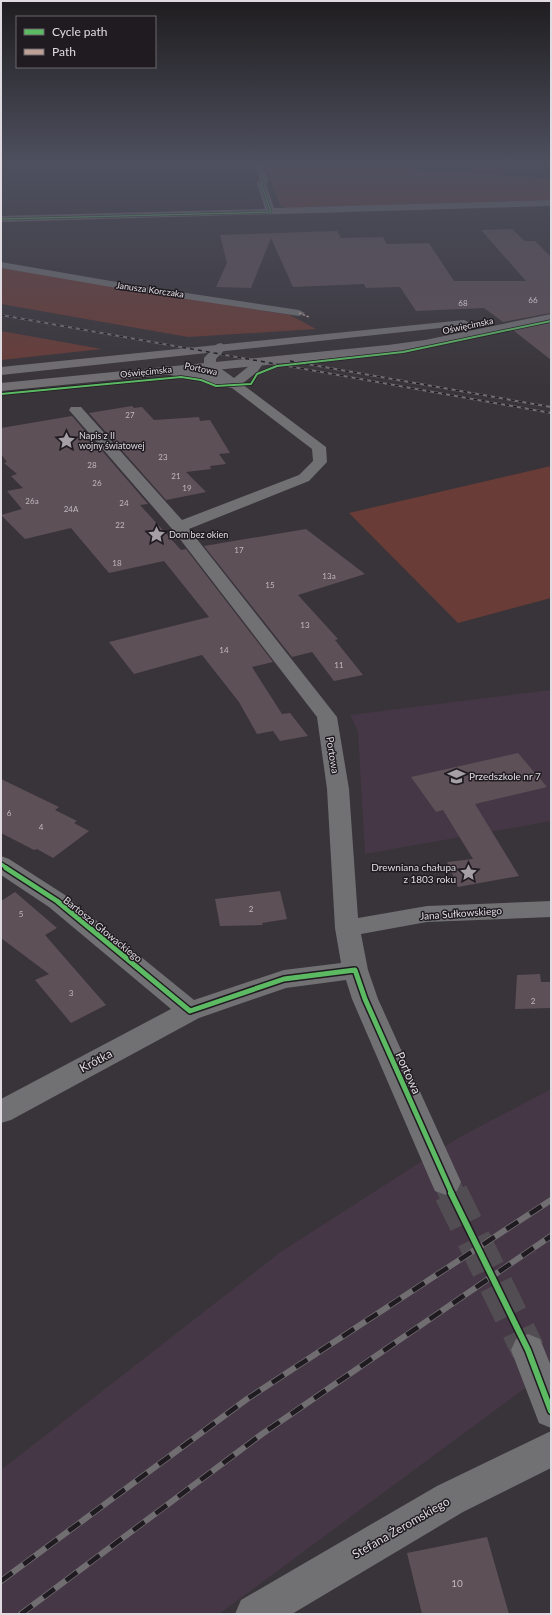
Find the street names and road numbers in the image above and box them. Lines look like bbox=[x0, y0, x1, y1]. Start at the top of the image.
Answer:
street label: Janusza Korczaka bbox=[115, 279, 185, 300]
street label: Oświęcimska bbox=[441, 315, 494, 336]
street label: Portowa bbox=[184, 360, 219, 377]
street label: Oświęcimska bbox=[120, 363, 172, 380]
street label: Portowa bbox=[324, 736, 342, 774]
street label: Bartosza Głowackiego bbox=[61, 894, 145, 965]
street label: Jana Sułkowskiego bbox=[420, 904, 503, 922]
street label: Krótka bbox=[77, 1046, 115, 1075]
street label: Portowa bbox=[393, 1049, 424, 1096]
street label: Stefana Żeromskiego bbox=[349, 1493, 452, 1562]

